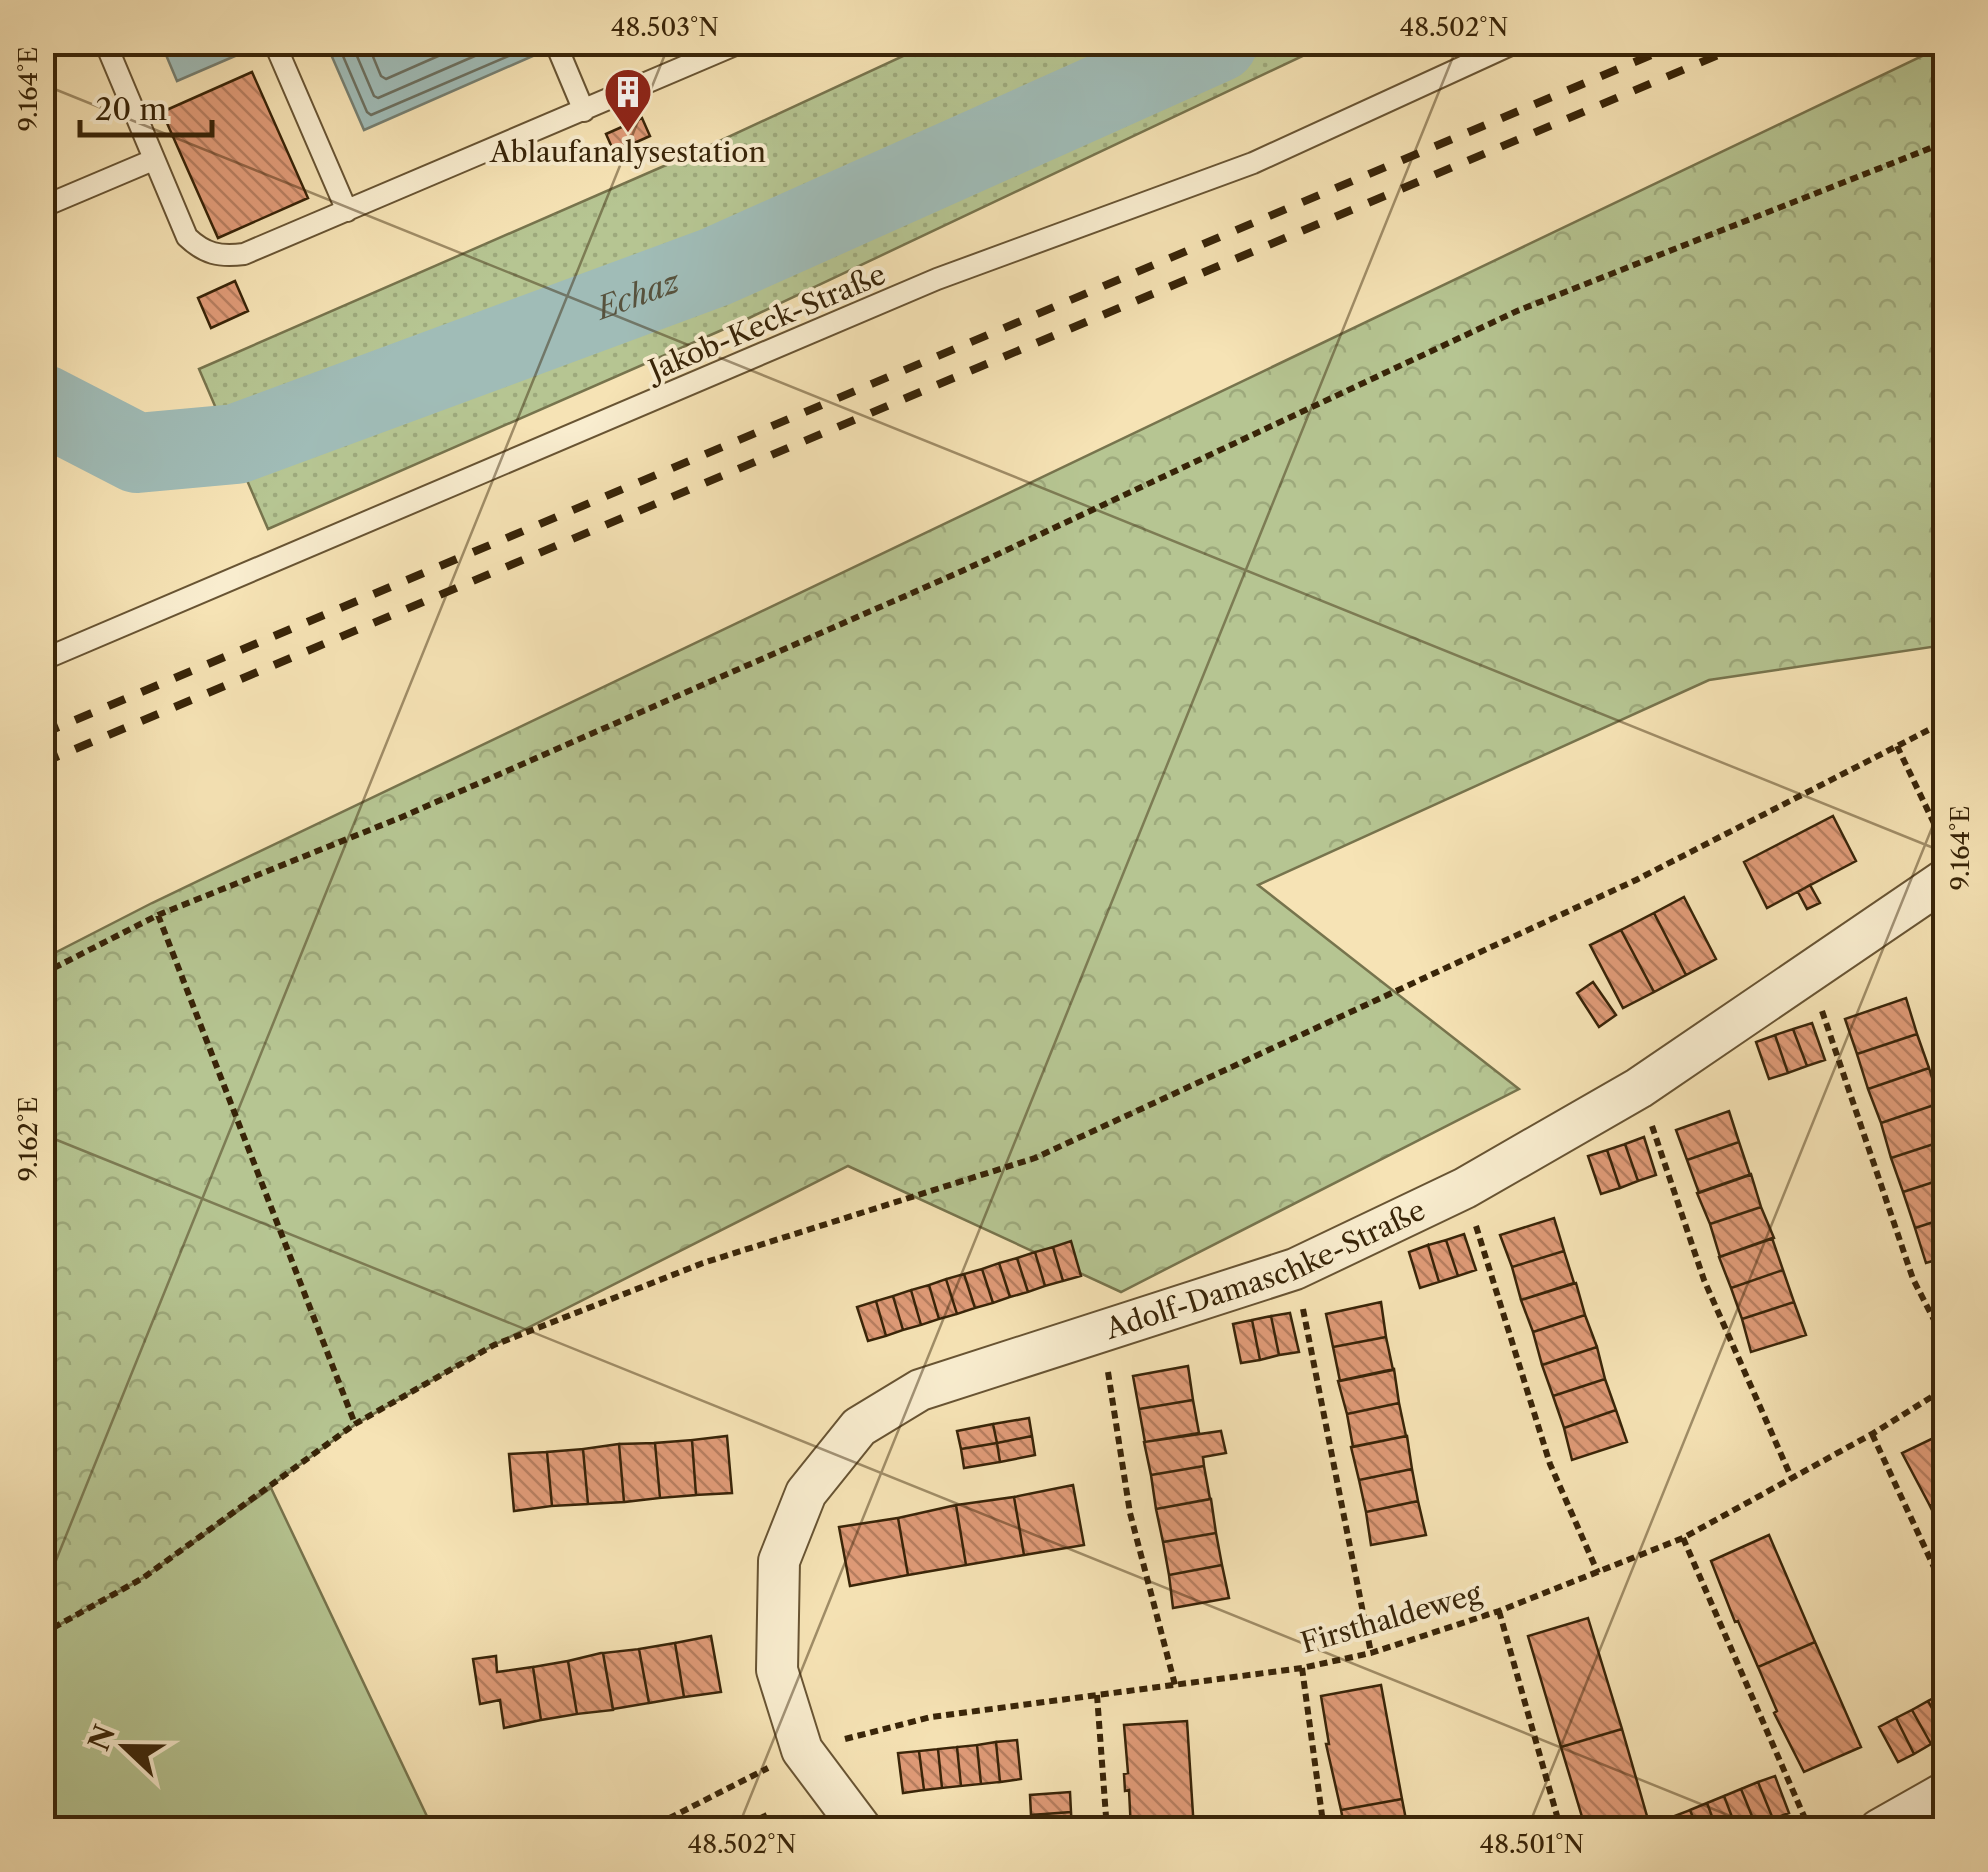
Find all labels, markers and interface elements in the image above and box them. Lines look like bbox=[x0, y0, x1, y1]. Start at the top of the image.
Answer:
text: 48.503°N bbox=[611, 12, 719, 43]
text: 48.502°N bbox=[1400, 12, 1508, 43]
text: 9.164°E bbox=[13, 46, 44, 132]
building icon: Ablaufanalysestation bbox=[602, 66, 654, 134]
scale bar bbox=[80, 75, 212, 137]
text: 20 m bbox=[95, 91, 167, 128]
place label: Ablaufanalysestation bbox=[489, 135, 766, 169]
street label: Jakob-Keck-Straße bbox=[640, 257, 890, 389]
water label: Echaz bbox=[590, 262, 686, 328]
text: 9.164°E bbox=[1945, 805, 1976, 891]
text: 9.162°E bbox=[13, 1096, 44, 1182]
street label: Adolf-Damaschke-Straße bbox=[1101, 1193, 1430, 1346]
street label: Firsthaldeweg bbox=[1297, 1576, 1485, 1660]
north arrow bbox=[75, 1697, 175, 1797]
text: N bbox=[81, 1720, 122, 1755]
text: 48.502°N bbox=[688, 1829, 796, 1860]
text: 48.501°N bbox=[1480, 1829, 1584, 1860]

